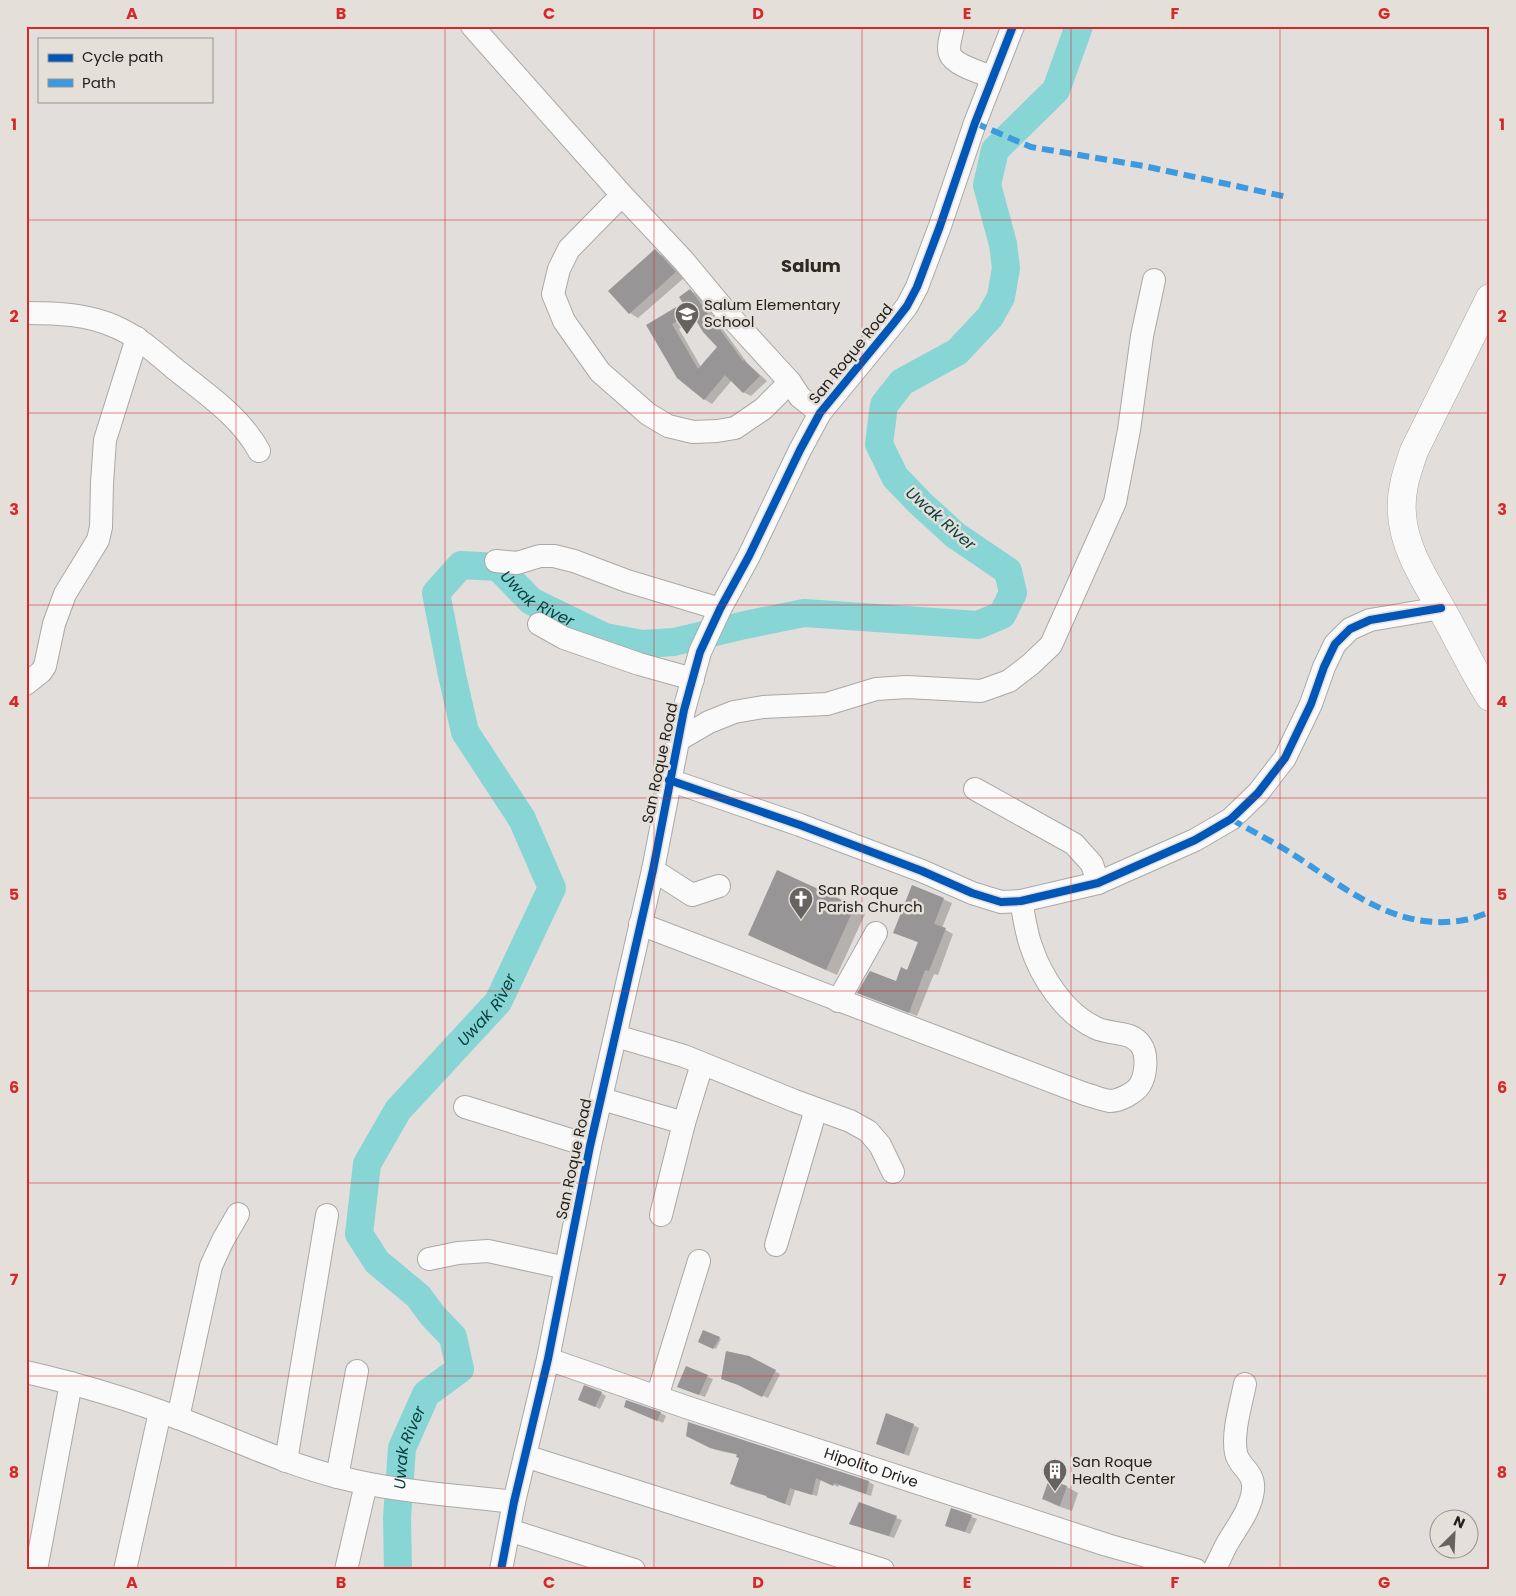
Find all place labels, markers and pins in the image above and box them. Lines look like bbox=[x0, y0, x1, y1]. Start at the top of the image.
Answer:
place label: Salum Elementary School bbox=[704, 294, 841, 332]
school or university icon: Salum Elementary School bbox=[674, 301, 700, 335]
place label: San Roque Parish Church bbox=[818, 879, 923, 917]
church icon: San Roque Parish Church bbox=[788, 886, 814, 920]
place label: San Roque Health Center bbox=[1072, 1451, 1176, 1489]
building icon: San Roque Health Center bbox=[1042, 1458, 1068, 1492]

